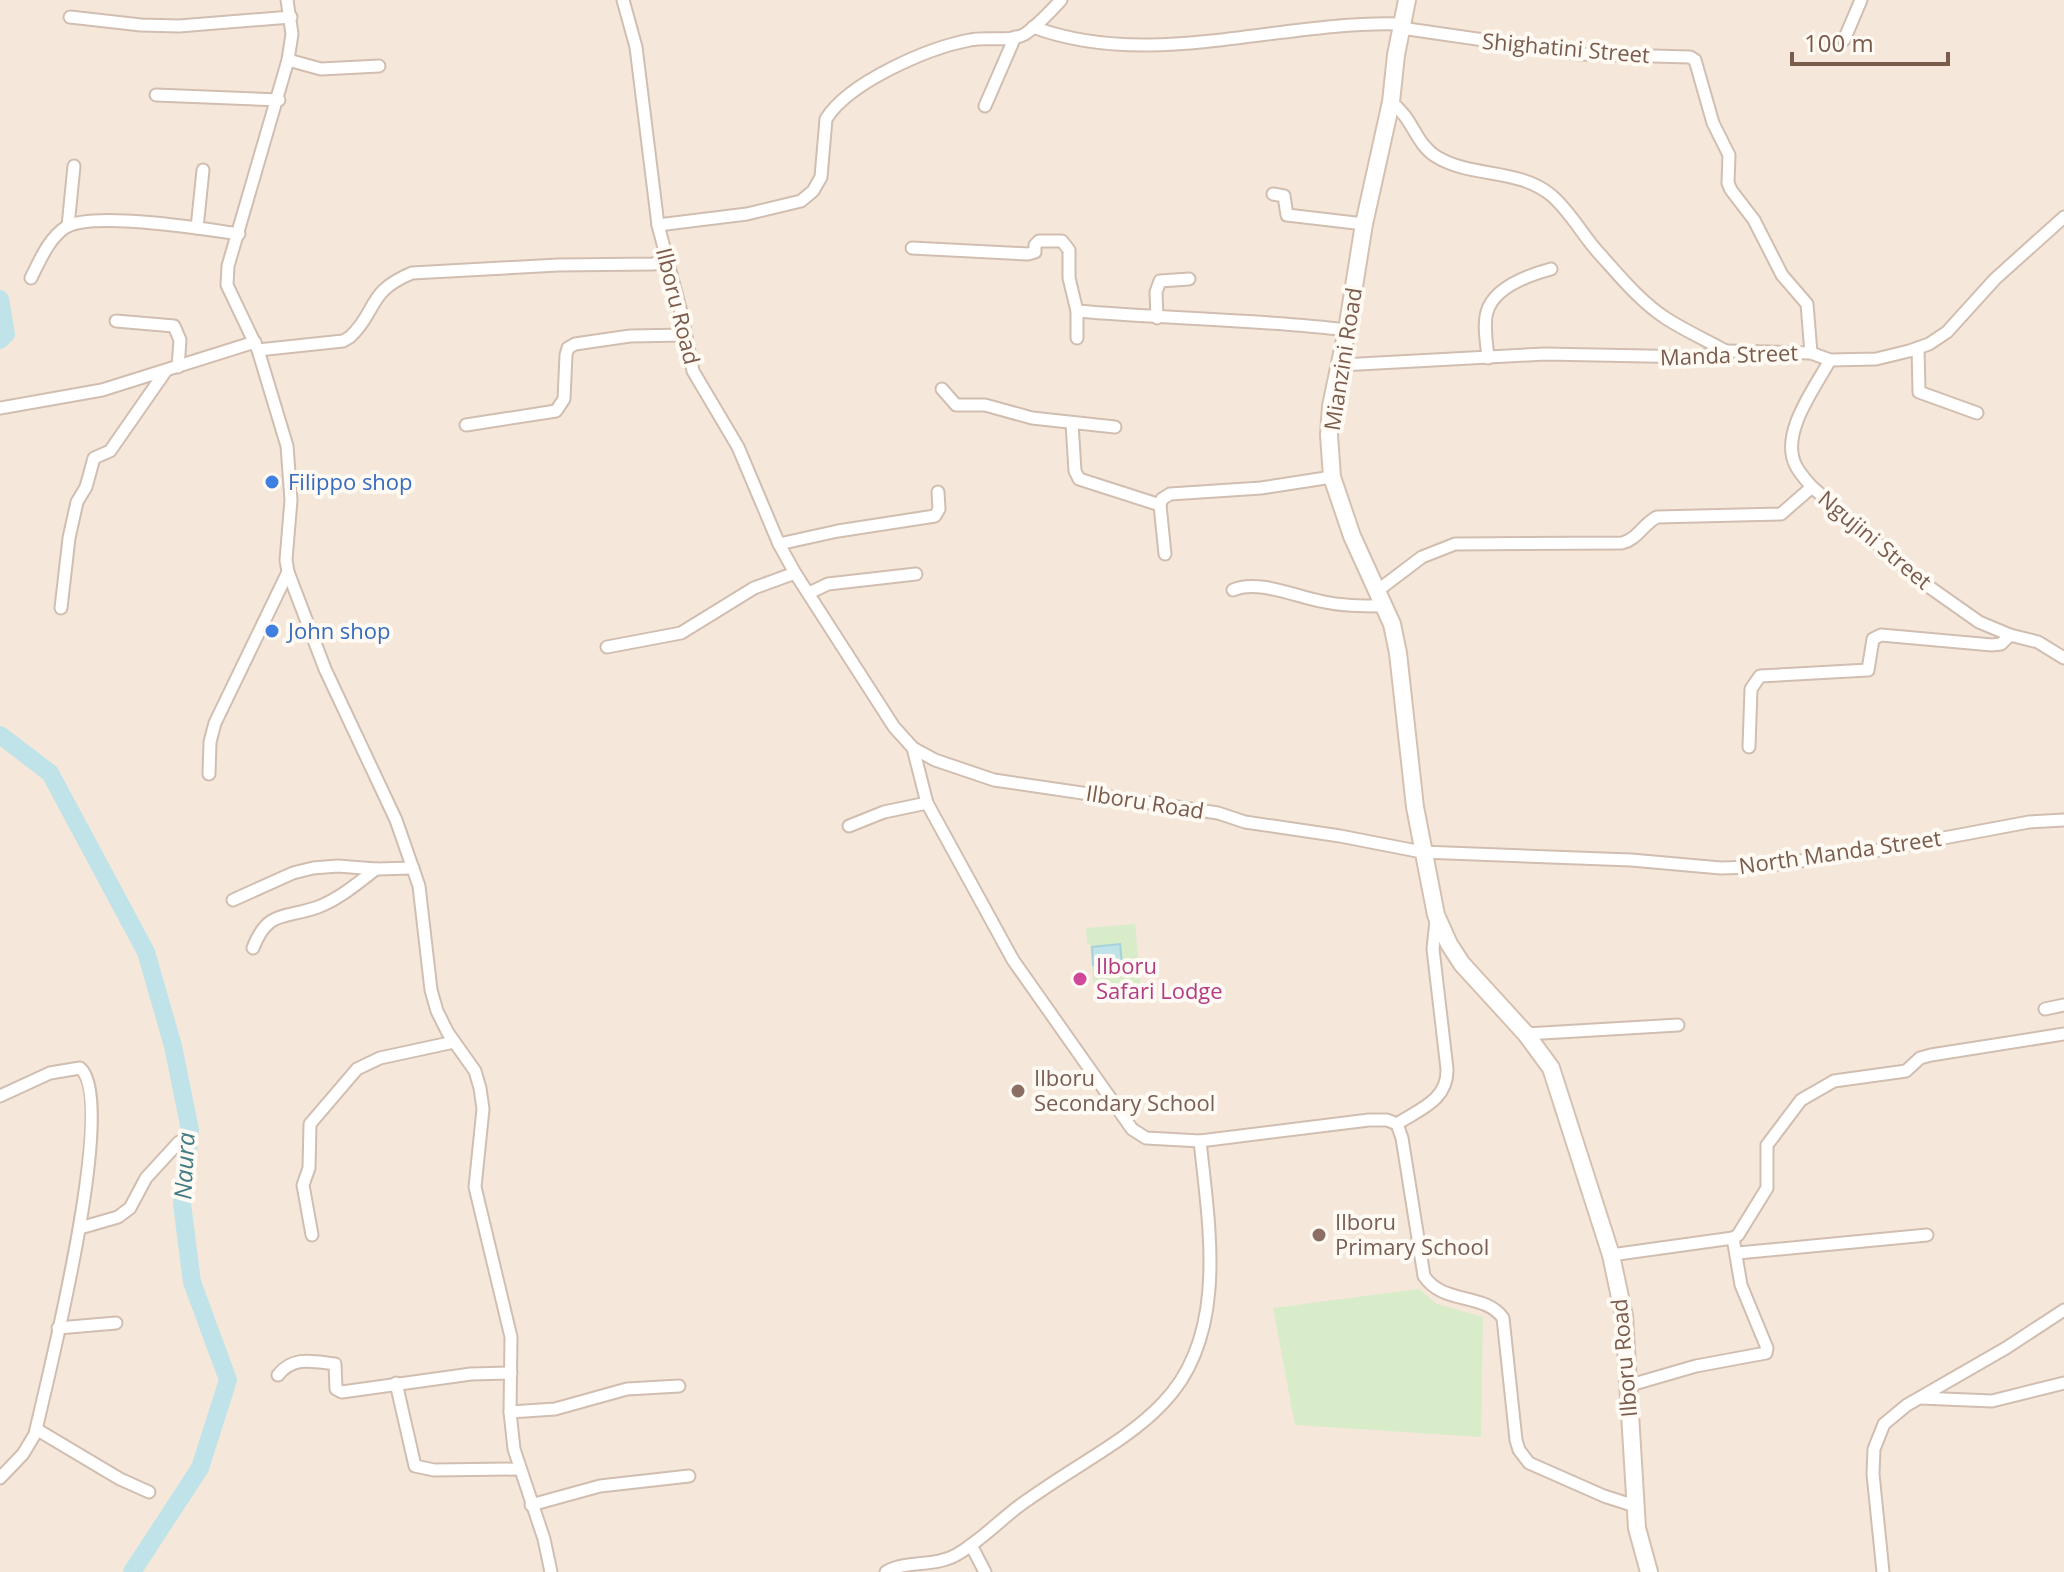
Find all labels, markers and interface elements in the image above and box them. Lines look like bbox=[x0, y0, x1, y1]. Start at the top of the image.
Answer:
scale bar bbox=[1792, 16, 1948, 66]
street label: Shighatini Street bbox=[1481, 25, 1651, 69]
text: 100 m bbox=[1804, 26, 1874, 59]
street label: Ilboru Road bbox=[650, 244, 708, 367]
street label: Mianzini Road bbox=[1316, 285, 1368, 432]
street label: Manda Street bbox=[1659, 337, 1799, 371]
place label: Filippo shop bbox=[288, 466, 413, 496]
marker: Filippo shop bbox=[263, 473, 281, 491]
street label: Ngujini Street bbox=[1813, 483, 1939, 596]
place label: John shop bbox=[286, 615, 391, 645]
marker: John shop bbox=[263, 622, 281, 640]
street label: Ilboru Road bbox=[1084, 777, 1206, 825]
street label: North Manda Street bbox=[1737, 822, 1943, 880]
place label: Ilboru Safari Lodge bbox=[1096, 950, 1223, 1005]
marker: Ilboru Safari Lodge bbox=[1071, 970, 1089, 988]
place label: Ilboru Secondary School bbox=[1034, 1062, 1215, 1117]
marker: Ilboru Secondary School bbox=[1009, 1082, 1027, 1100]
water label: Naura bbox=[165, 1131, 202, 1200]
place label: Ilboru Primary School bbox=[1335, 1206, 1489, 1261]
marker: Ilboru Primary School bbox=[1310, 1226, 1328, 1244]
street label: Ilboru Road bbox=[1603, 1297, 1643, 1419]

